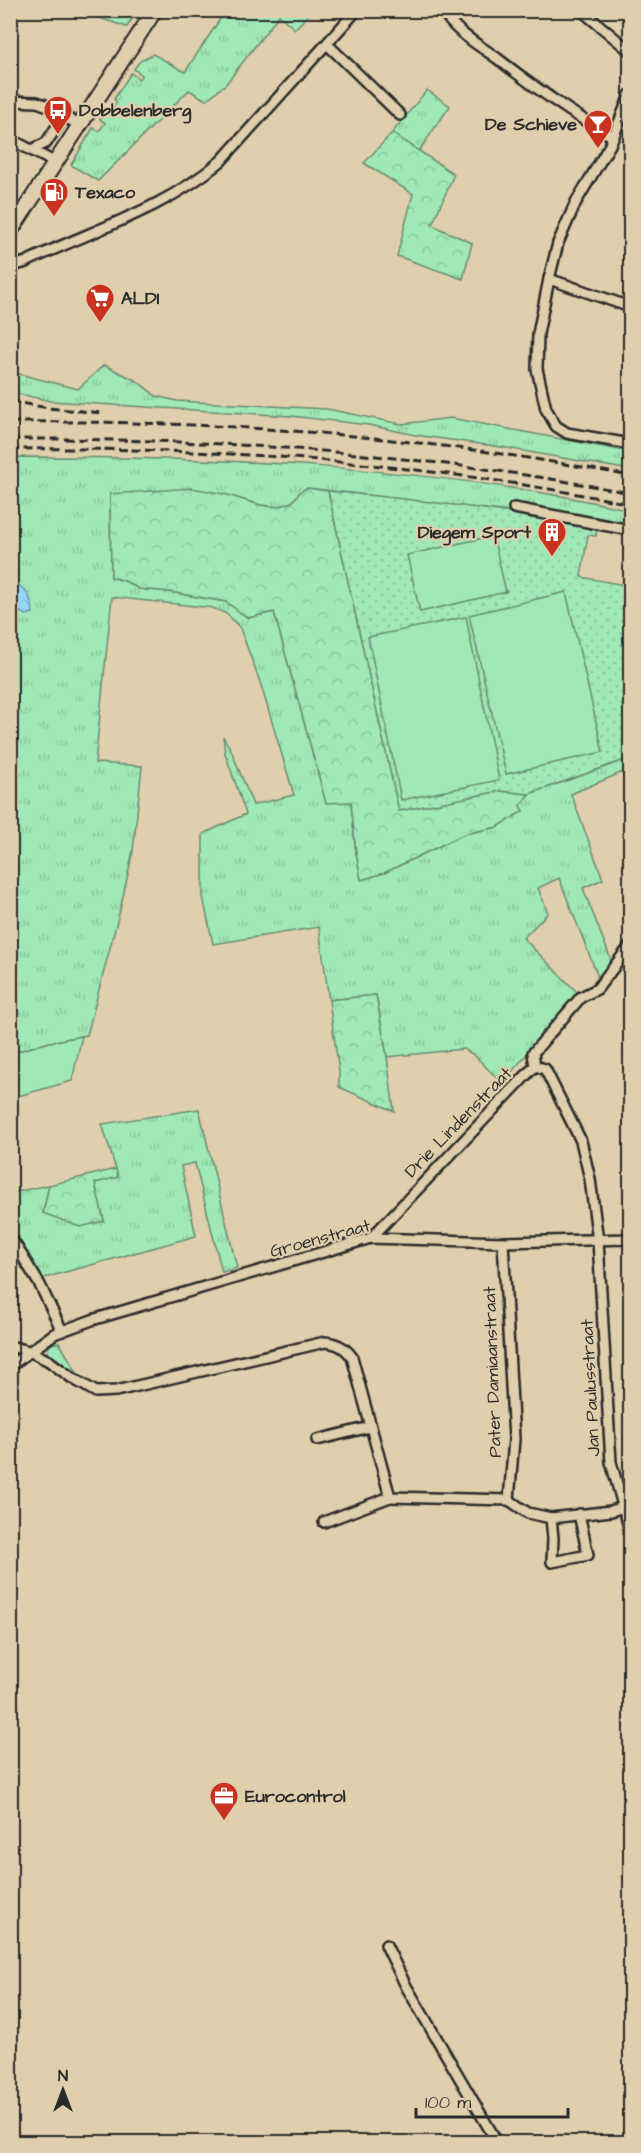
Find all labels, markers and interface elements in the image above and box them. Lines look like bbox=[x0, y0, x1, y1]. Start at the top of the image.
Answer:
bus stop icon: Dobbelenberg bbox=[42, 94, 74, 136]
place label: Dobbelenberg bbox=[79, 98, 192, 124]
bar icon: De Schieve bbox=[582, 108, 614, 150]
place label: De Schieve bbox=[485, 112, 577, 137]
fuel station icon: Texaco bbox=[38, 176, 70, 218]
place label: Texaco bbox=[74, 180, 136, 205]
supermarket icon: ALDI bbox=[84, 282, 116, 324]
place label: ALDI bbox=[121, 286, 160, 311]
building icon: Diegem Sport bbox=[536, 516, 568, 558]
place label: Diegem Sport bbox=[418, 520, 532, 546]
street label: Drie Lindenstraat bbox=[399, 1061, 518, 1183]
street label: Groenstraat bbox=[267, 1213, 374, 1264]
street label: Pater Damiaanstraat bbox=[477, 1285, 508, 1458]
street label: Jan Paulusstraat bbox=[574, 1318, 607, 1457]
office icon: Eurocontrol bbox=[208, 1780, 240, 1822]
place label: Eurocontrol bbox=[245, 1784, 346, 1809]
north arrow bbox=[33, 2060, 93, 2120]
text: N bbox=[58, 2065, 68, 2087]
scale bar bbox=[416, 2081, 568, 2119]
text: 100 m bbox=[425, 2090, 471, 2115]

